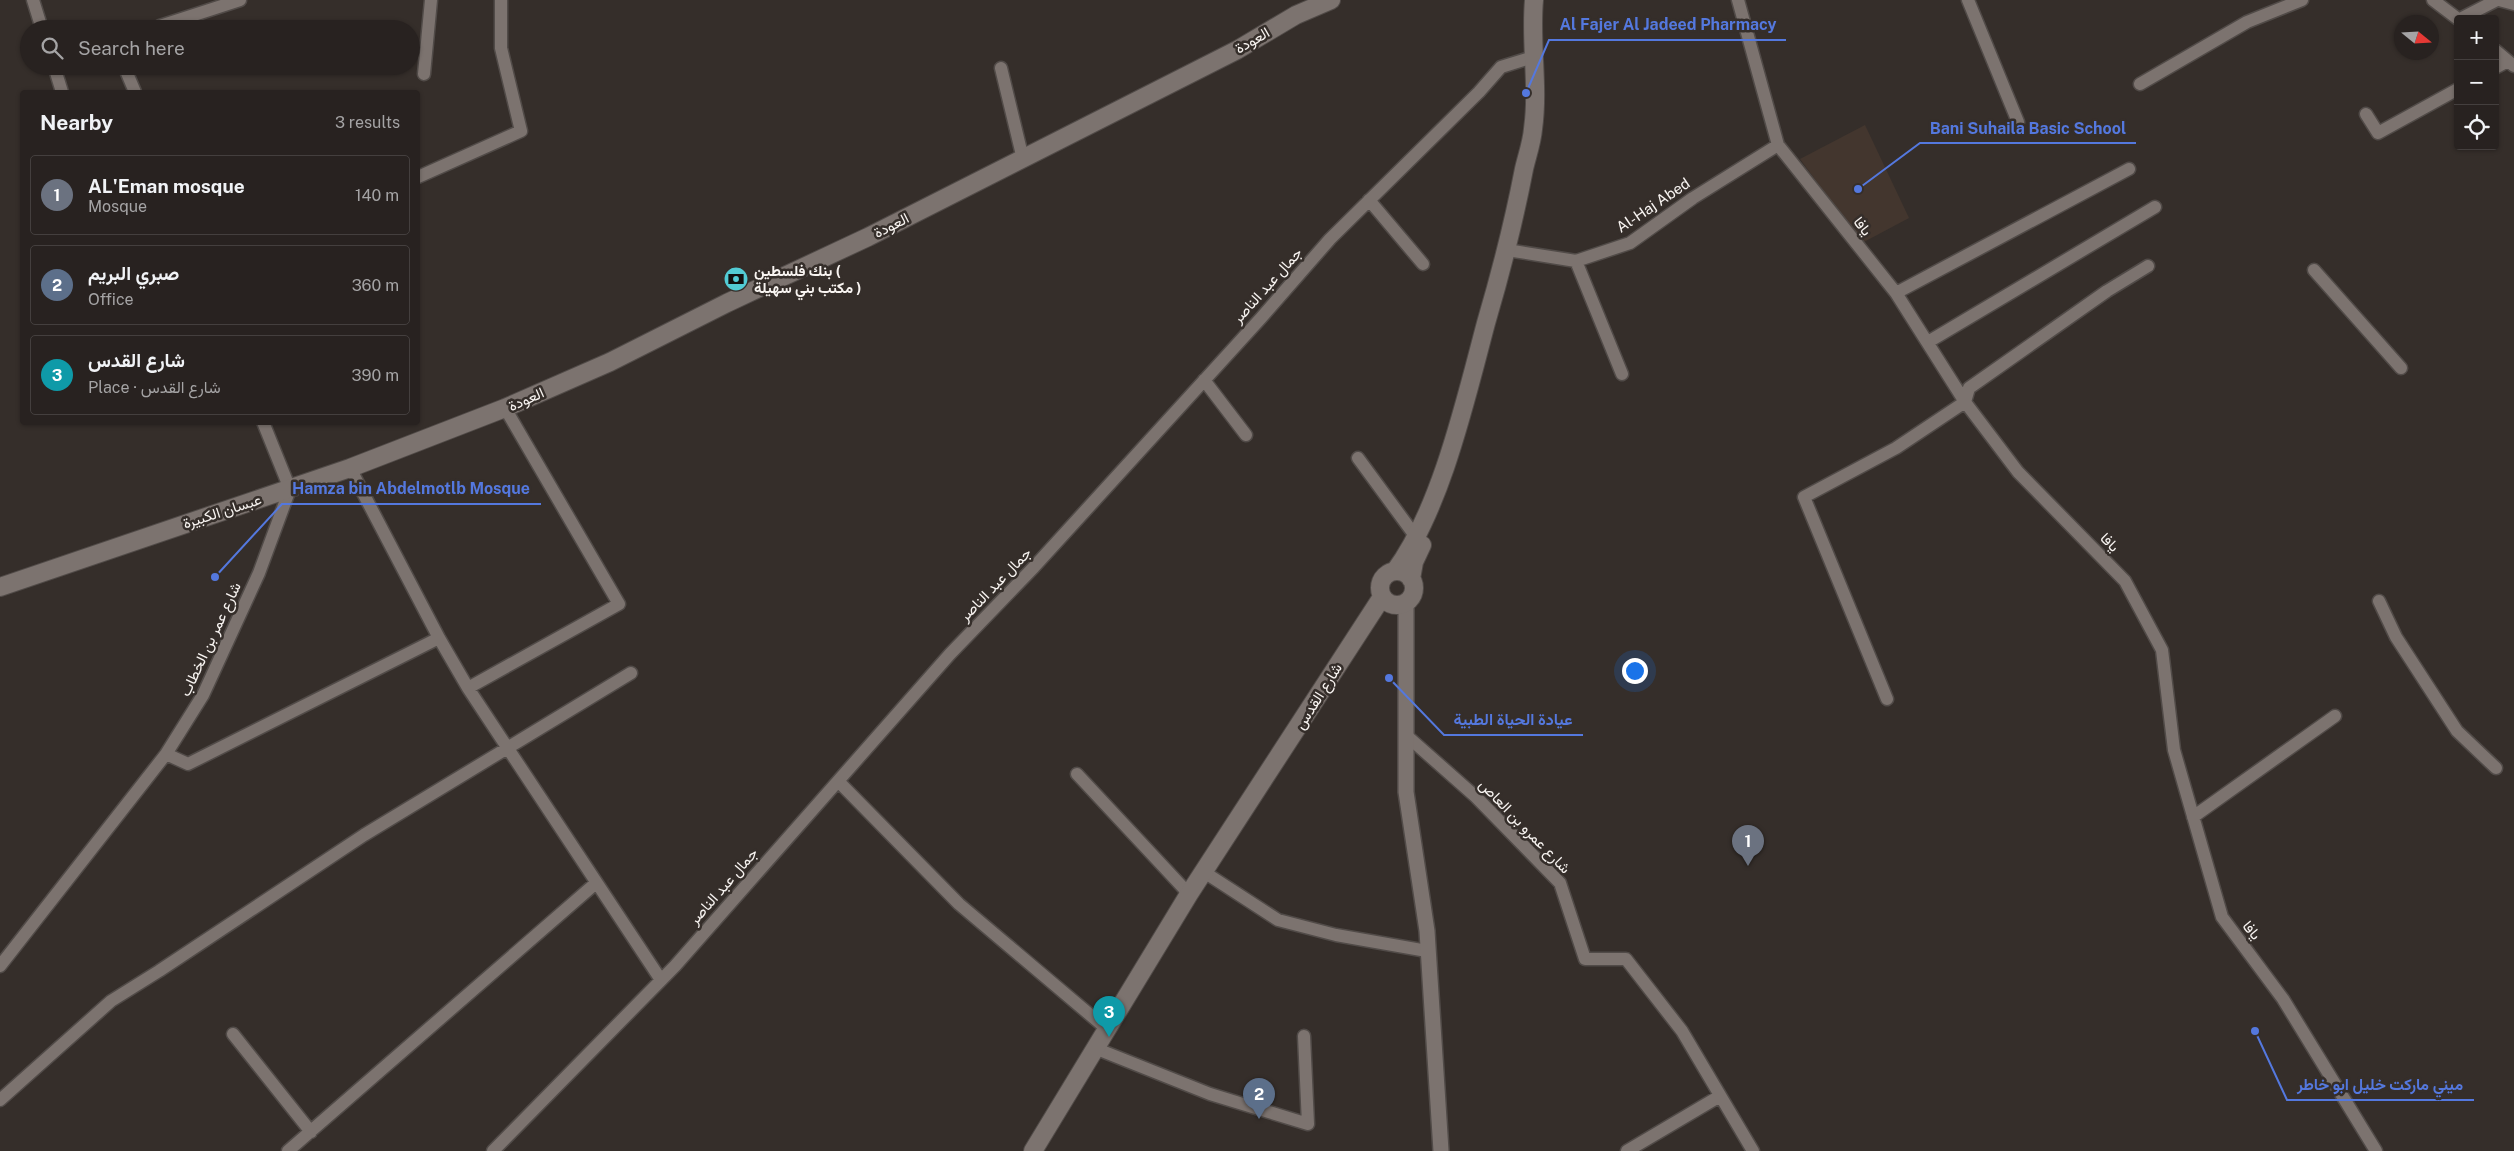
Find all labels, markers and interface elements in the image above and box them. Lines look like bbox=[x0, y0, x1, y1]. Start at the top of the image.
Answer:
callout: Al Fajer Al Jadeed Pharmacy bbox=[1549, 9, 1786, 40]
text: Al Fajer Al Jadeed Pharmacy bbox=[1559, 15, 1777, 34]
north arrow bbox=[2394, 15, 2439, 60]
map controls bbox=[2454, 15, 2499, 150]
button: + bbox=[2454, 15, 2499, 60]
search box bbox=[20, 20, 420, 75]
street label: العودة bbox=[1232, 23, 1273, 58]
icon: search bbox=[38, 34, 66, 62]
text: Search here bbox=[78, 37, 185, 59]
button: − bbox=[2454, 60, 2499, 105]
button: locate bbox=[2454, 105, 2499, 150]
text: Nearby bbox=[40, 110, 113, 135]
callout: Bani Suhaila Basic School bbox=[1920, 112, 2136, 143]
text: 3 results bbox=[335, 113, 400, 132]
text: Bani Suhaila Basic School bbox=[1930, 119, 2126, 138]
street label: Al-Haj Abed bbox=[1613, 174, 1693, 236]
text: AL'Eman mosque bbox=[88, 175, 245, 197]
text: 1 bbox=[54, 186, 60, 205]
text: 140 m bbox=[355, 186, 399, 205]
text: Mosque bbox=[88, 197, 147, 216]
street label: العودة bbox=[871, 209, 912, 242]
street label: يافا bbox=[1850, 213, 1876, 239]
street label: جمال عبد الناصر bbox=[1228, 244, 1306, 328]
text: صبري البريم bbox=[88, 262, 179, 284]
place label: بنك فلسطين ( مكتب بني سهيلة ) bbox=[754, 262, 862, 301]
bank icon: بنك فلسطين ( مكتب بني سهيلة ) bbox=[723, 266, 749, 292]
text: 2 bbox=[52, 276, 62, 295]
text: 360 m bbox=[352, 276, 399, 295]
text: Office bbox=[88, 290, 134, 309]
text: شارع القدس bbox=[88, 349, 185, 371]
text: 3 bbox=[52, 366, 62, 385]
text: 390 m bbox=[352, 366, 399, 385]
text: Place · شارع القدس bbox=[88, 378, 221, 397]
street label: العودة bbox=[506, 384, 547, 415]
callout: Hamza bin Abdelmotlb Mosque bbox=[282, 473, 541, 504]
text: Hamza bin Abdelmotlb Mosque bbox=[292, 479, 530, 498]
street label: عبسان الكبيرة bbox=[181, 490, 264, 533]
street label: يافا bbox=[2096, 529, 2123, 556]
street label: جمال عبد الناصر bbox=[955, 544, 1035, 626]
street label: شارع عمر بن الخطاب bbox=[176, 579, 247, 700]
your location bbox=[1622, 658, 1648, 684]
street label: شارع القدس bbox=[1291, 660, 1348, 734]
callout: عيادة الحياة الطبية bbox=[1444, 704, 1583, 735]
text: عيادة الحياة الطبية bbox=[1453, 710, 1573, 729]
street label: شارع عمرو بن العاص bbox=[1474, 775, 1574, 879]
pin: 1 bbox=[1732, 825, 1764, 866]
street label: جمال عبد الناصر bbox=[685, 844, 762, 929]
street label: يافا bbox=[2239, 917, 2265, 944]
pin: 3 bbox=[1093, 996, 1125, 1037]
callout: ميني ماركت خليل ابو خاطر bbox=[2287, 1069, 2474, 1100]
text: ميني ماركت خليل ابو خاطر bbox=[2296, 1075, 2463, 1098]
pin: 2 bbox=[1243, 1078, 1275, 1119]

